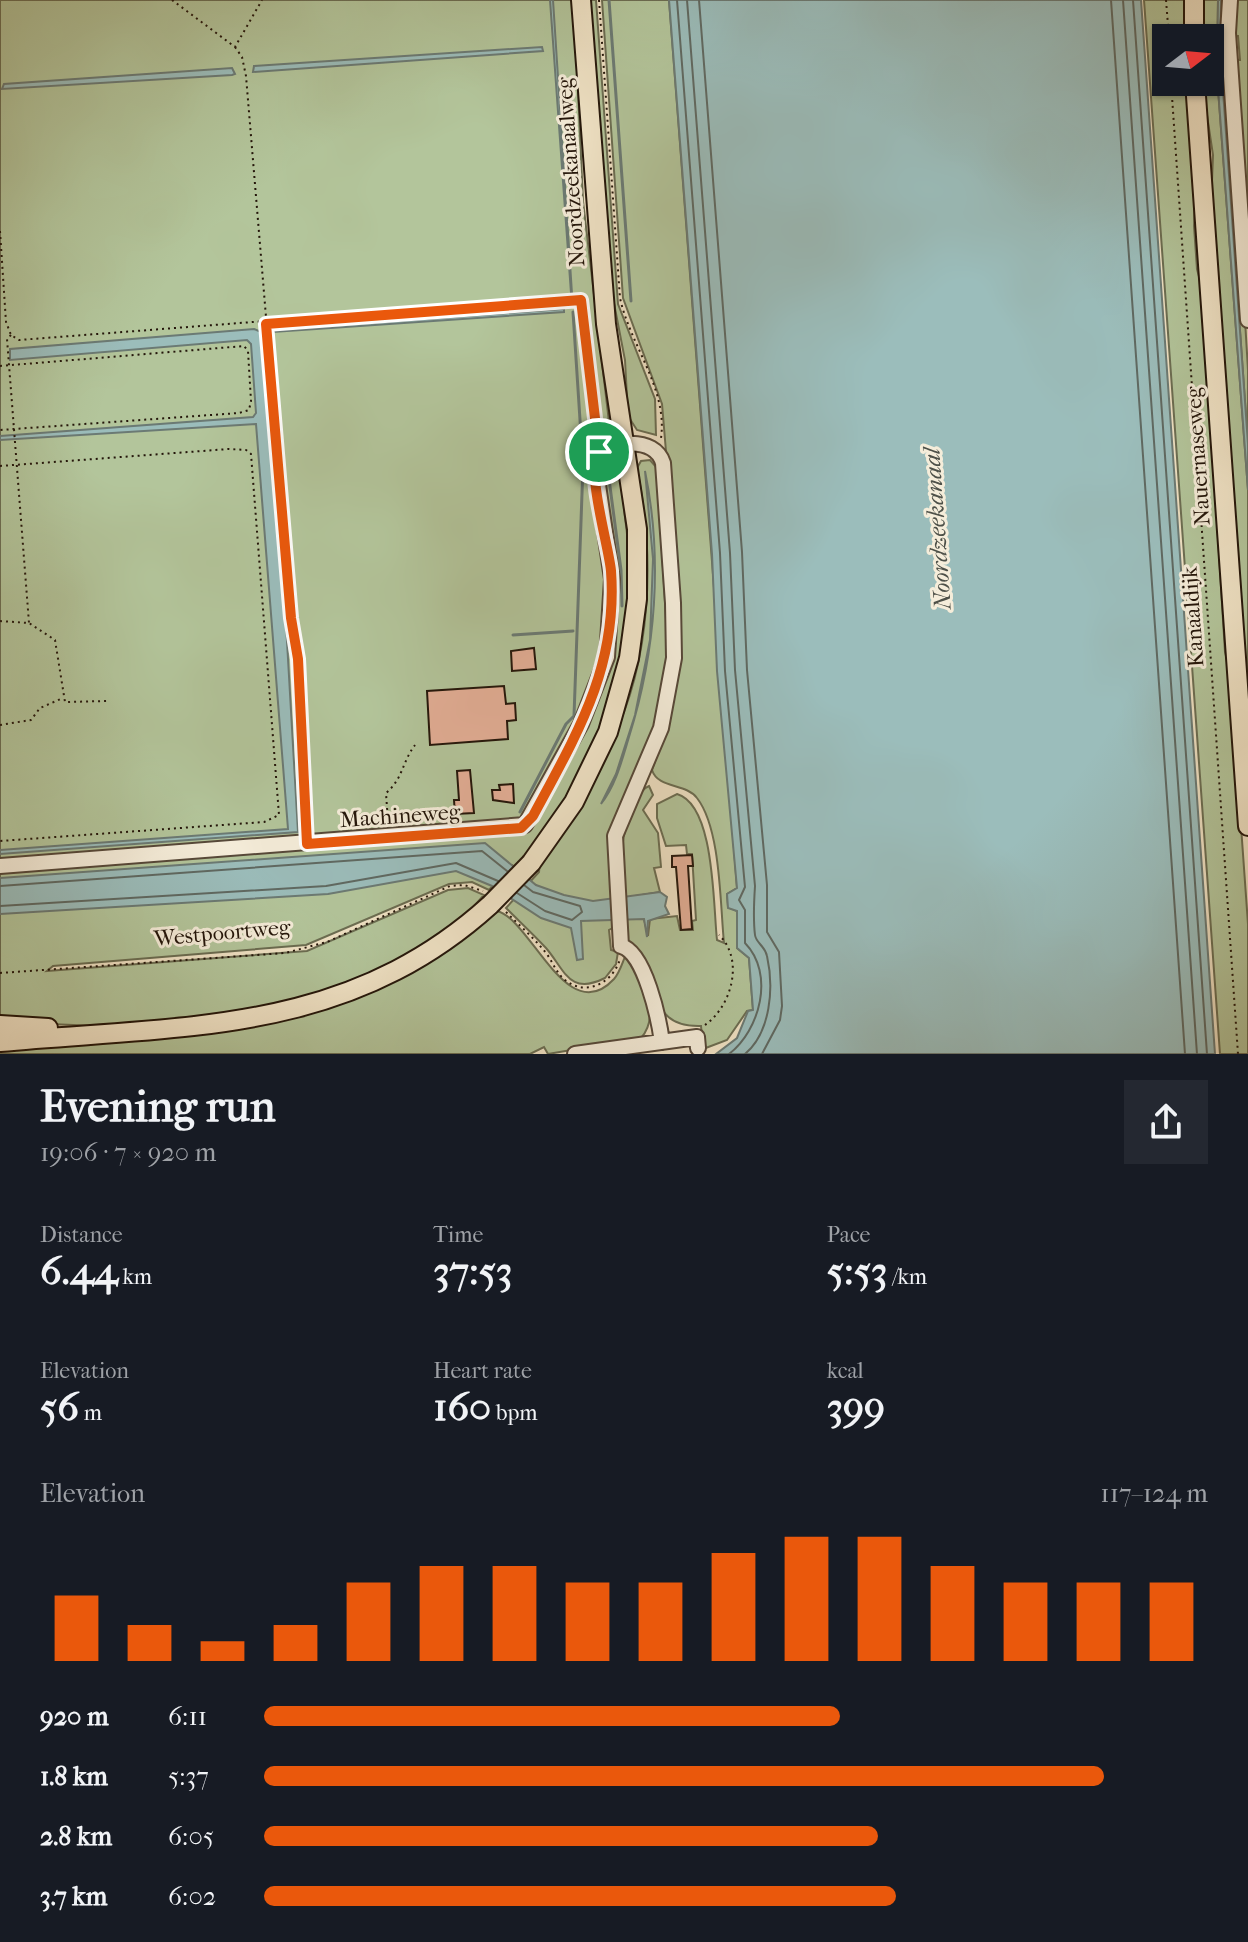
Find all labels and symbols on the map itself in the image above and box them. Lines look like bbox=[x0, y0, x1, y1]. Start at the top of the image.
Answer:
north arrow bbox=[1152, 24, 1224, 96]
street label: Noordzeekanaalweg bbox=[551, 76, 591, 268]
street label: Nauernaseweg bbox=[1180, 385, 1216, 526]
pin bbox=[565, 418, 633, 486]
water label: Noordzeekanaal bbox=[917, 444, 957, 612]
street label: Kanaaldijk bbox=[1176, 565, 1209, 668]
street label: Machineweg bbox=[339, 799, 461, 833]
street label: Westpoortweg bbox=[152, 914, 292, 952]

